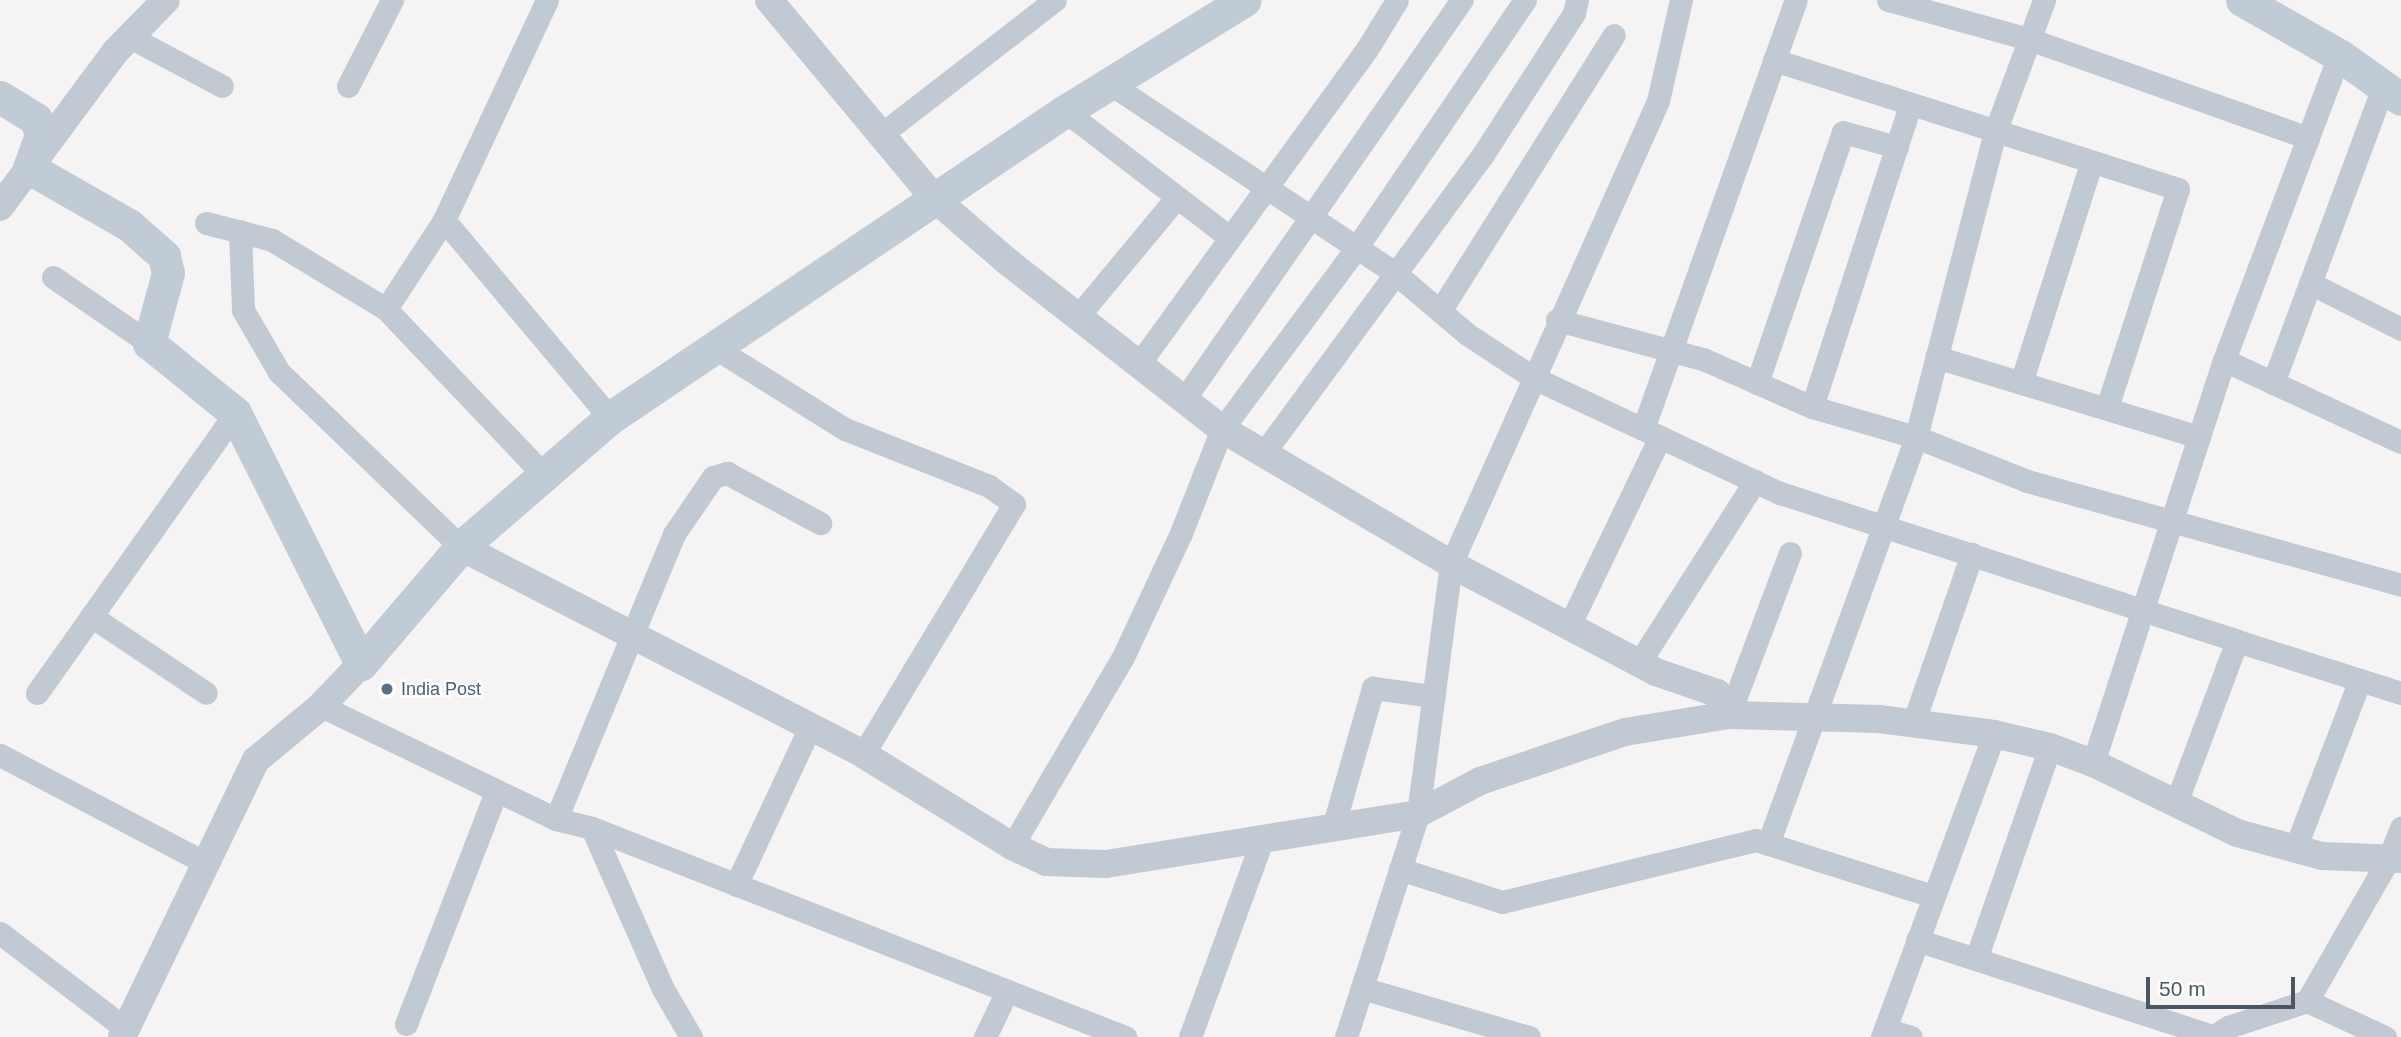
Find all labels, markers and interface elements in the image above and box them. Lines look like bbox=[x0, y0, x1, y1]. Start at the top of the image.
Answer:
place label: India Post bbox=[401, 678, 481, 700]
marker: India Post bbox=[379, 681, 395, 697]
scale bar bbox=[2149, 964, 2298, 1008]
text: 50 m bbox=[2159, 977, 2206, 1000]

